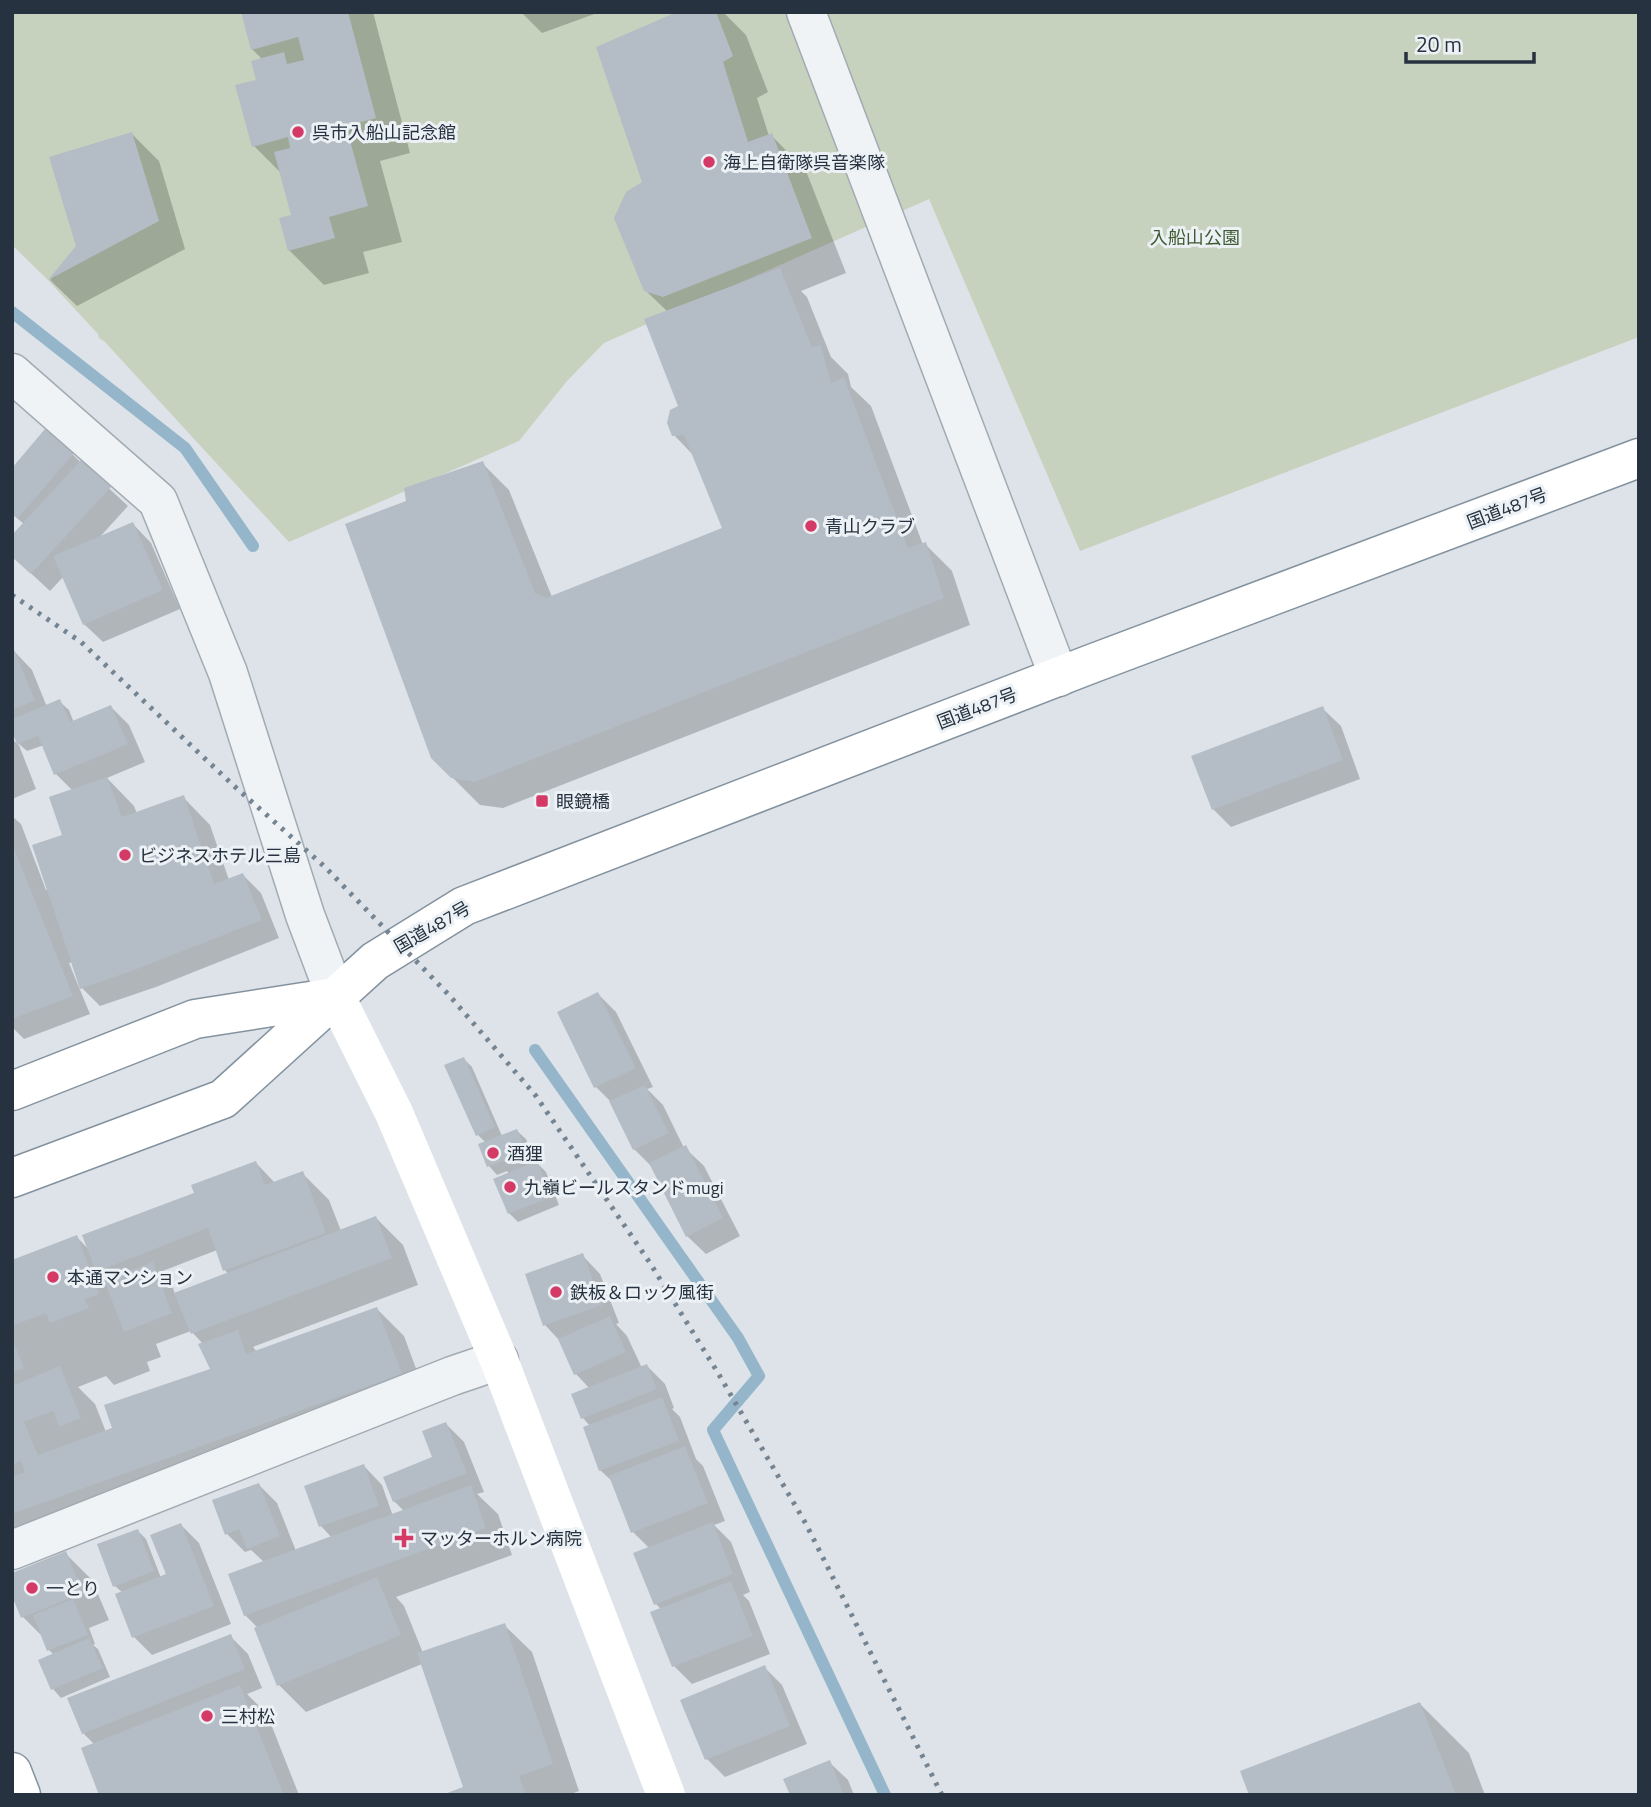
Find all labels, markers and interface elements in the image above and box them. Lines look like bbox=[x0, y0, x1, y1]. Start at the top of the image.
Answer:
scale bar bbox=[1406, 21, 1534, 65]
text: 20 m bbox=[1416, 28, 1462, 60]
place label: 呉市入船山記念館 bbox=[312, 119, 456, 146]
marker: 呉市入船山記念館 bbox=[290, 124, 306, 140]
place label: 海上自衛隊呉音楽隊 bbox=[723, 149, 885, 176]
marker: 海上自衛隊呉音楽隊 bbox=[701, 154, 717, 170]
park label: 入船山公園 bbox=[1150, 224, 1240, 251]
street label: 国道487号 bbox=[1463, 480, 1551, 536]
place label: 青山クラブ bbox=[825, 513, 915, 540]
marker: 青山クラブ bbox=[803, 518, 819, 534]
street label: 国道487号 bbox=[933, 680, 1021, 736]
place label: 眼鏡橋 bbox=[556, 788, 610, 815]
marker: 眼鏡橋 bbox=[534, 793, 550, 809]
place label: ビジネスホテル三島 bbox=[139, 842, 301, 869]
marker: ビジネスホテル三島 bbox=[117, 847, 133, 863]
street label: 国道487号 bbox=[389, 894, 475, 960]
place label: 酒狸 bbox=[507, 1140, 543, 1167]
marker: 酒狸 bbox=[485, 1145, 501, 1161]
place label: 九嶺ビールスタンドmugi bbox=[524, 1174, 724, 1201]
marker: 九嶺ビールスタンドmugi bbox=[502, 1179, 518, 1195]
place label: 本通マンション bbox=[67, 1264, 193, 1291]
marker: 本通マンション bbox=[45, 1269, 61, 1285]
place label: 鉄板＆ロック風街 bbox=[570, 1279, 714, 1306]
marker: 鉄板＆ロック風街 bbox=[548, 1284, 564, 1300]
place label: マッターホルン病院 bbox=[420, 1525, 582, 1552]
marker: マッターホルン病院 bbox=[394, 1528, 414, 1548]
place label: 一とり bbox=[46, 1575, 100, 1602]
marker: 一とり bbox=[24, 1580, 40, 1596]
place label: 三村松 bbox=[221, 1703, 275, 1730]
marker: 三村松 bbox=[199, 1708, 215, 1724]

